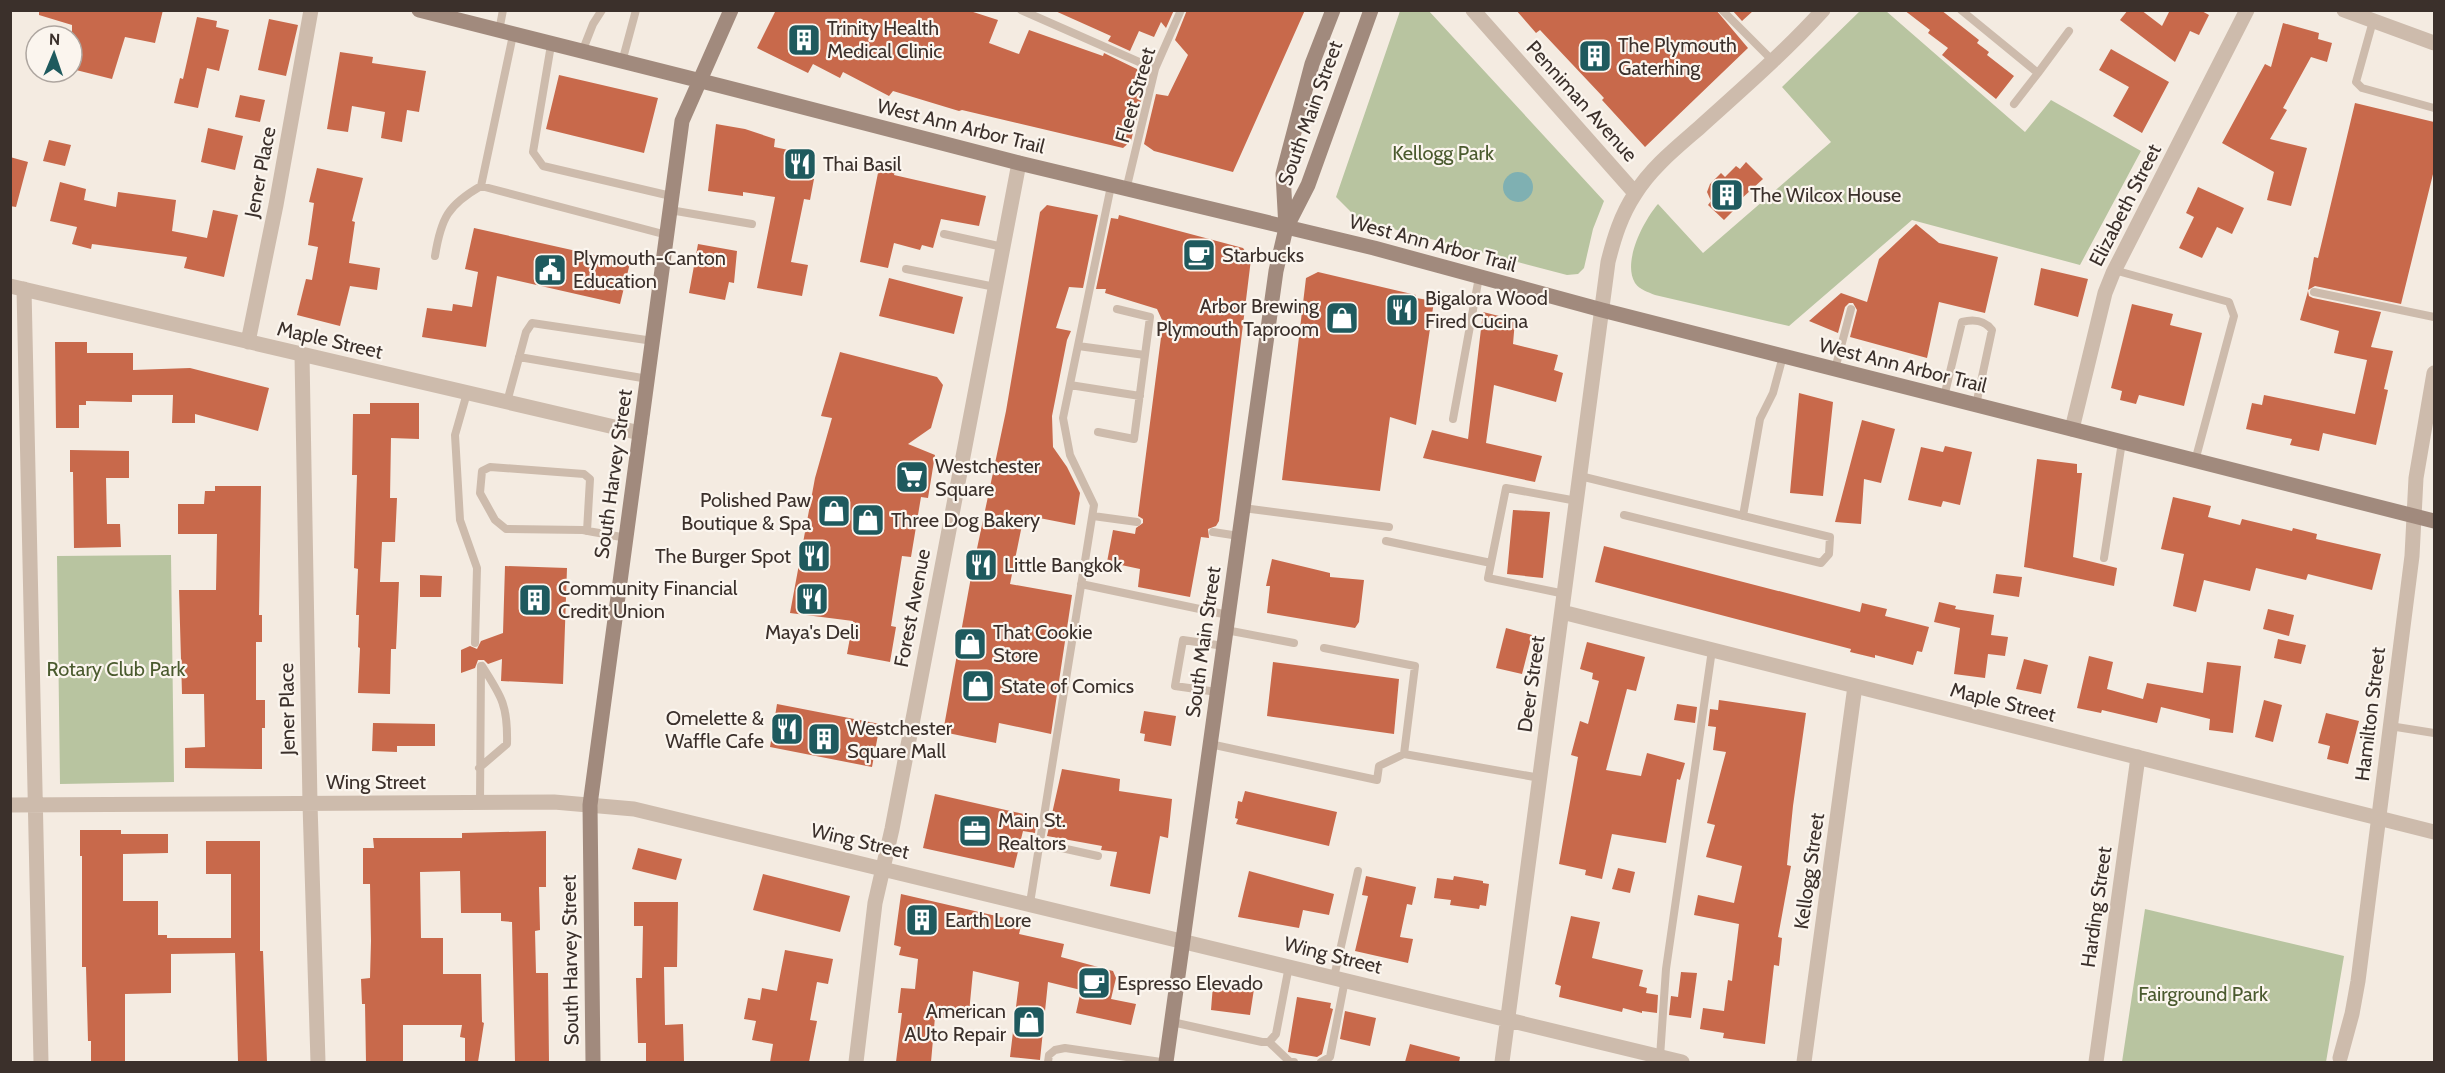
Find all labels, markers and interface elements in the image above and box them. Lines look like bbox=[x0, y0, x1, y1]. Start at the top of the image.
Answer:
place label: Trinity Health Medical Clinic bbox=[827, 16, 942, 63]
building icon: Trinity Health Medical Clinic bbox=[786, 22, 822, 58]
north arrow bbox=[24, 24, 84, 84]
text: N bbox=[49, 30, 60, 49]
place label: The Plymouth Gaterhing bbox=[1618, 33, 1737, 80]
street label: Penniman Avenue bbox=[1521, 36, 1643, 166]
street label: South Main Street bbox=[1273, 37, 1347, 189]
building icon: The Plymouth Gaterhing bbox=[1577, 38, 1613, 74]
street label: Fleet Street bbox=[1110, 44, 1160, 146]
street label: West Ann Arbor Trail bbox=[875, 94, 1048, 159]
street label: Jener Place bbox=[239, 124, 281, 220]
street label: Elizabeth Street bbox=[2084, 140, 2166, 270]
park label: Kellogg Park bbox=[1392, 141, 1494, 165]
restaurant icon: Thai Basil bbox=[782, 146, 818, 182]
place label: Thai Basil bbox=[823, 152, 902, 176]
building icon: The Wilcox House bbox=[1709, 177, 1745, 213]
place label: The Wilcox House bbox=[1750, 183, 1901, 207]
street label: West Ann Arbor Trail bbox=[1347, 209, 1520, 277]
cafe icon: Starbucks bbox=[1181, 237, 1217, 273]
place label: Starbucks bbox=[1222, 243, 1304, 267]
place label: Plymouth-Canton Education bbox=[573, 246, 726, 293]
public building icon: Plymouth-Canton Education bbox=[532, 252, 568, 288]
place label: Bigalora Wood Fired Cucina bbox=[1425, 286, 1548, 333]
restaurant icon: Bigalora Wood Fired Cucina bbox=[1384, 292, 1420, 328]
place label: Arbor Brewing Plymouth Taproom bbox=[1156, 294, 1320, 341]
shop icon: Arbor Brewing Plymouth Taproom bbox=[1324, 300, 1360, 336]
street label: Maple Street bbox=[275, 316, 385, 364]
street label: West Ann Arbor Trail bbox=[1817, 333, 1990, 398]
street label: South Harvey Street bbox=[589, 387, 637, 560]
place label: Westchester Square bbox=[935, 454, 1041, 501]
supermarket icon: Westchester Square bbox=[894, 459, 930, 495]
place label: Polished Paw Boutique & Spa bbox=[681, 488, 811, 535]
shop icon: Polished Paw Boutique & Spa bbox=[816, 493, 852, 529]
shop icon: Three Dog Bakery bbox=[850, 502, 886, 538]
place label: Three Dog Bakery bbox=[891, 508, 1040, 532]
restaurant icon: The Burger Spot bbox=[796, 538, 832, 574]
place label: The Burger Spot bbox=[655, 544, 791, 568]
street label: Forest Avenue bbox=[889, 547, 935, 669]
restaurant icon: Little Bangkok bbox=[963, 547, 999, 583]
place label: Little Bangkok bbox=[1004, 553, 1122, 577]
street label: South Main Street bbox=[1181, 565, 1226, 719]
place label: Community Financial Credit Union bbox=[558, 576, 738, 623]
restaurant icon: Maya's Deli bbox=[794, 581, 830, 617]
building icon: Community Financial Credit Union bbox=[517, 582, 553, 618]
place label: Maya's Deli bbox=[765, 620, 859, 644]
place label: That Cookie Store bbox=[993, 620, 1093, 667]
shop icon: That Cookie Store bbox=[952, 626, 988, 662]
street label: Deer Street bbox=[1512, 634, 1550, 734]
street label: Hamilton Street bbox=[2350, 645, 2390, 782]
park label: Rotary Club Park bbox=[47, 657, 186, 681]
street label: Jener Place bbox=[274, 663, 300, 756]
shop icon: State of Comics bbox=[960, 668, 996, 704]
place label: State of Comics bbox=[1001, 674, 1134, 698]
street label: Maple Street bbox=[1948, 677, 2058, 727]
place label: Omelette & Waffle Cafe bbox=[665, 706, 764, 753]
restaurant icon: Omelette & Waffle Cafe bbox=[769, 711, 805, 747]
place label: Westchester Square Mall bbox=[847, 716, 953, 763]
building icon: Westchester Square Mall bbox=[806, 721, 842, 757]
street label: Wing Street bbox=[326, 770, 426, 794]
place label: Main St. Realtors bbox=[998, 808, 1066, 855]
street label: Kellogg Street bbox=[1789, 811, 1829, 931]
office icon: Main St. Realtors bbox=[957, 813, 993, 849]
street label: Wing Street bbox=[809, 818, 912, 864]
street label: Harding Street bbox=[2076, 845, 2116, 969]
street label: South Harvey Street bbox=[557, 874, 583, 1046]
building icon: Earth Lore bbox=[904, 902, 940, 938]
place label: Earth Lore bbox=[945, 908, 1031, 932]
street label: Wing Street bbox=[1282, 931, 1385, 979]
cafe icon: Espresso Elevado bbox=[1076, 965, 1112, 1001]
place label: Espresso Elevado bbox=[1117, 971, 1263, 995]
park label: Fairground Park bbox=[2138, 982, 2268, 1006]
place label: American AUto Repair bbox=[904, 999, 1007, 1046]
shop icon: American AUto Repair bbox=[1011, 1004, 1047, 1040]

